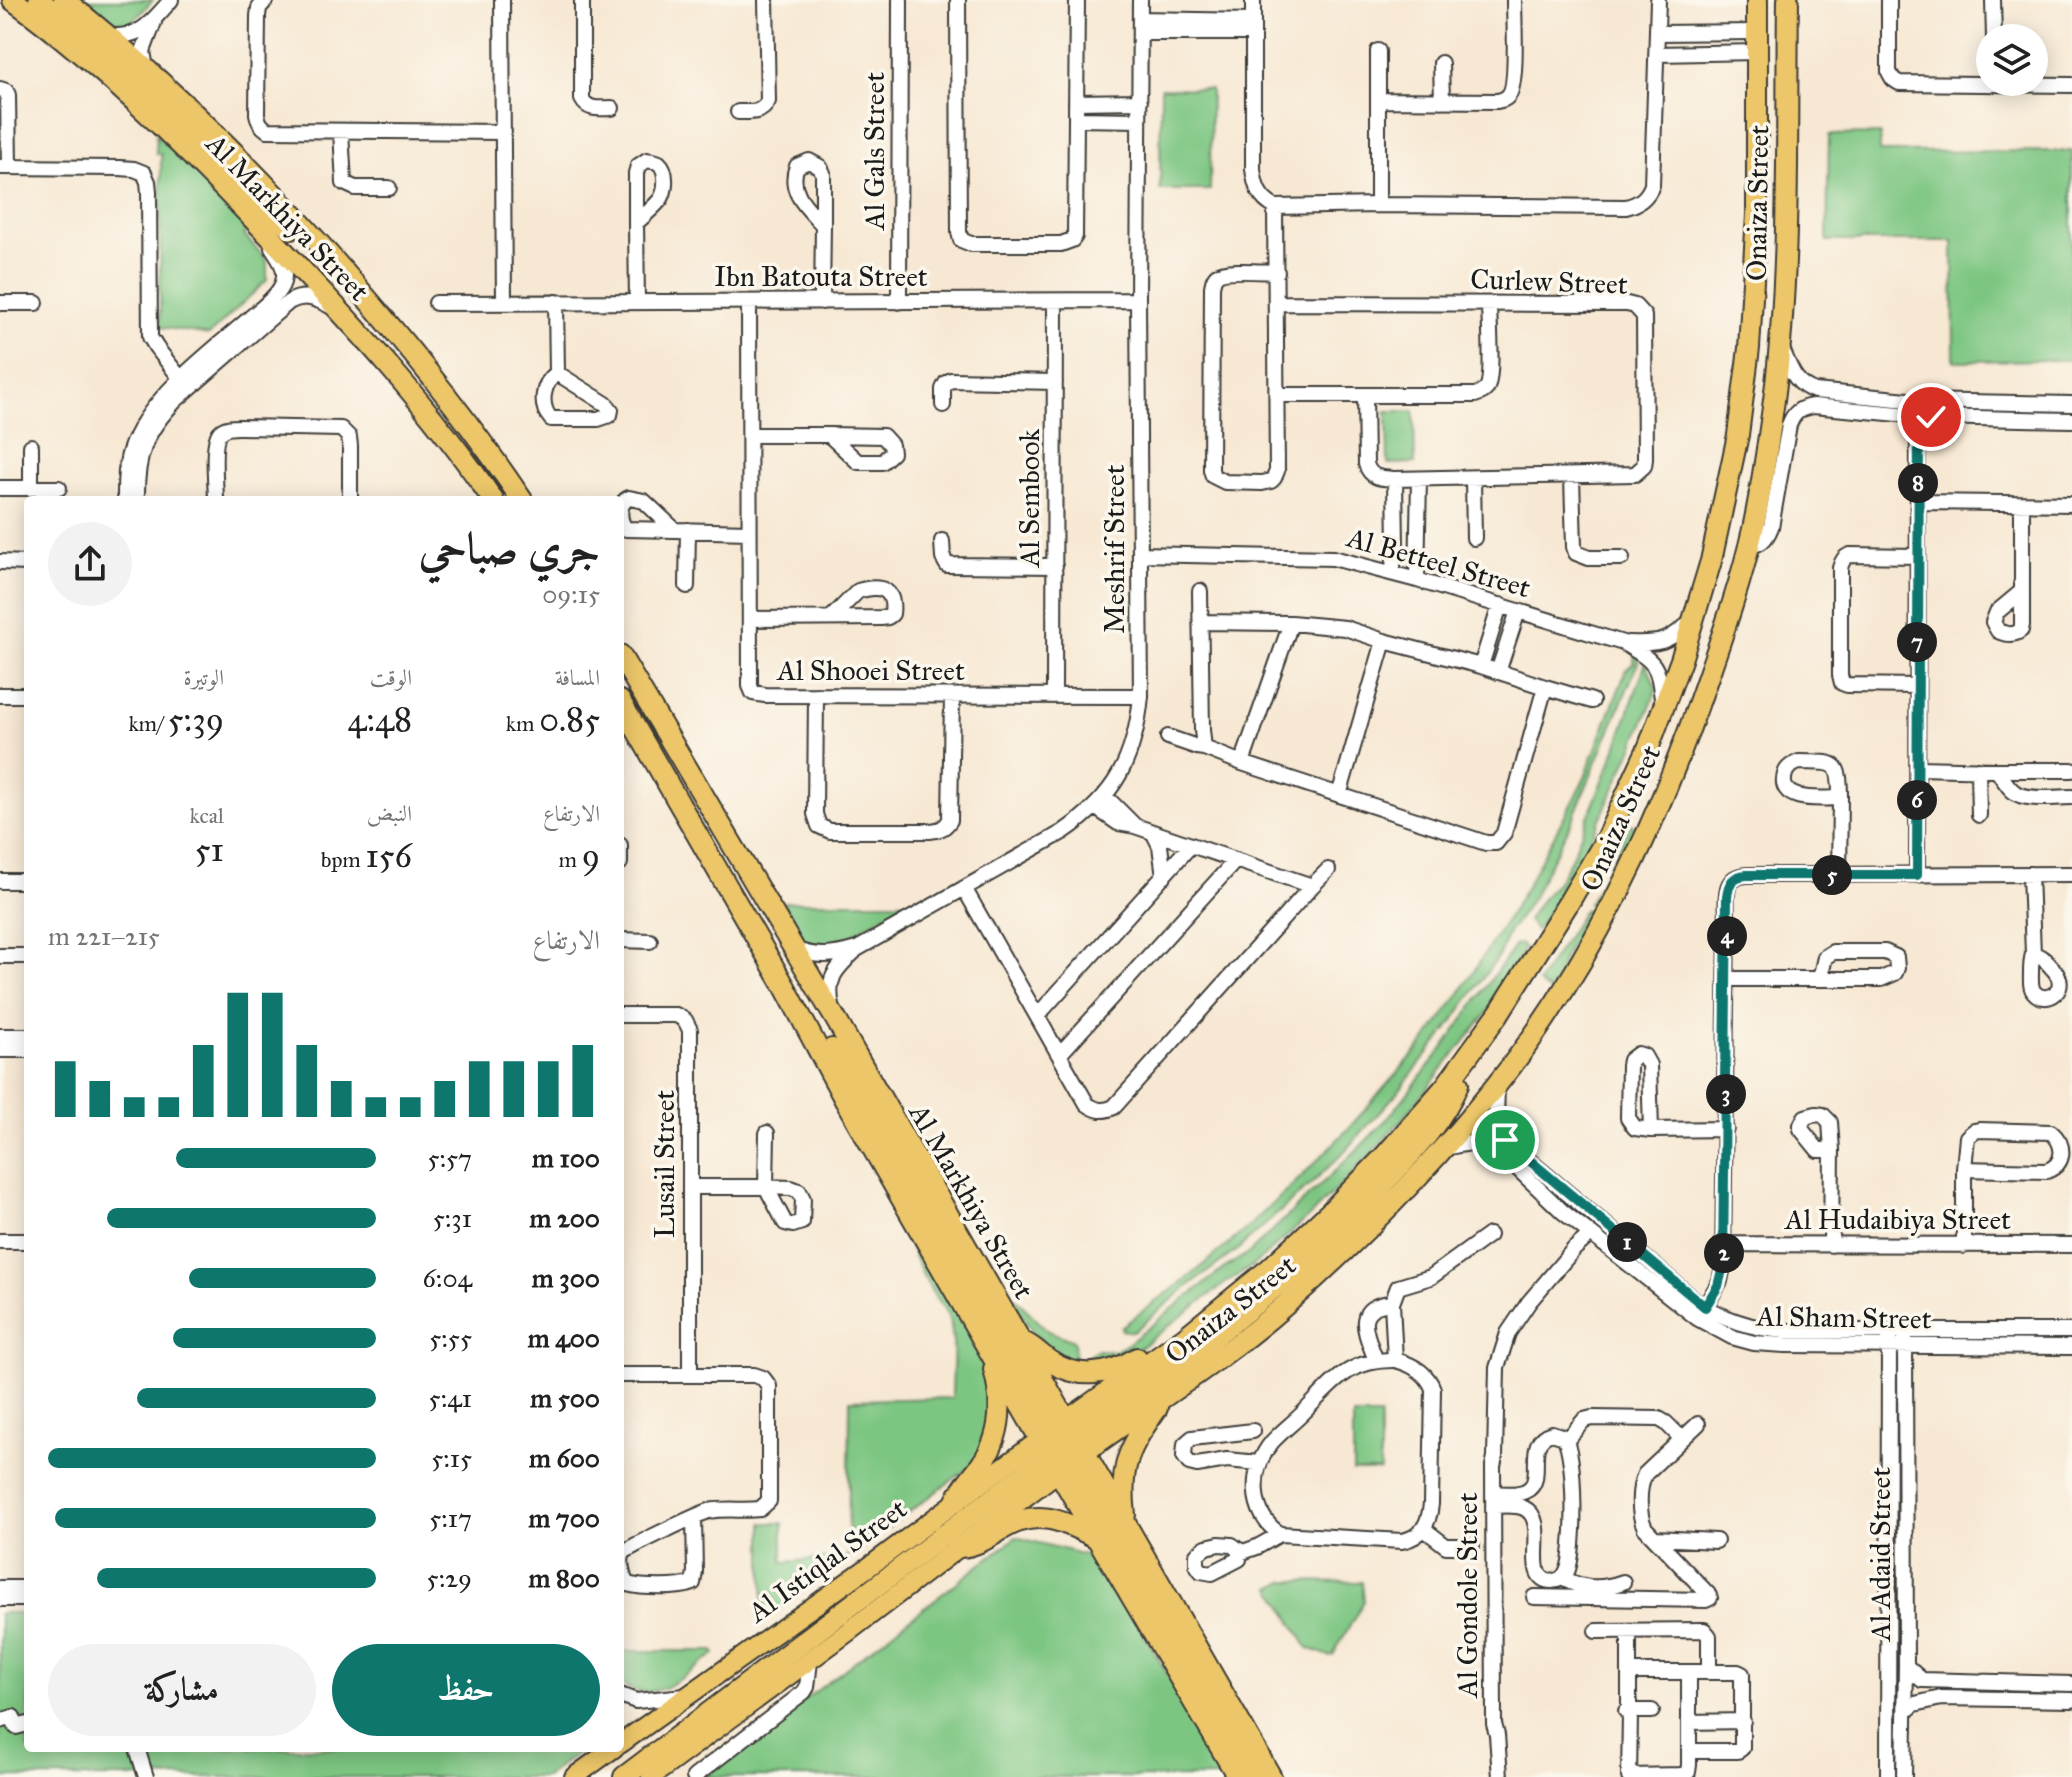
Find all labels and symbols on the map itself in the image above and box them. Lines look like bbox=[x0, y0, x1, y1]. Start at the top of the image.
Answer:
street label: Al Gals Street bbox=[857, 72, 892, 231]
street label: Onaiza Street bbox=[1739, 124, 1776, 281]
street label: Al Markhiya Street bbox=[198, 125, 377, 309]
street label: Ibn Batouta Street bbox=[714, 259, 928, 294]
street label: Curlew Street bbox=[1470, 261, 1628, 302]
pin bbox=[1897, 383, 1965, 451]
street label: Al Sembook bbox=[1012, 429, 1047, 568]
pin: 8 bbox=[1898, 463, 1938, 503]
street label: Meshrif Street bbox=[1097, 464, 1132, 634]
street label: Al Betteel Street bbox=[1342, 519, 1535, 605]
pin: 7 bbox=[1897, 622, 1937, 662]
street label: Al Shooei Street bbox=[776, 653, 965, 688]
street label: Onaiza Street bbox=[1573, 740, 1668, 897]
pin: 6 bbox=[1897, 780, 1937, 820]
pin: 5 bbox=[1812, 855, 1852, 895]
pin: 4 bbox=[1707, 916, 1747, 956]
pin: 3 bbox=[1706, 1074, 1746, 1114]
street label: Lusail Street bbox=[647, 1090, 682, 1238]
street label: Al Markhiya Street bbox=[901, 1097, 1042, 1305]
pin bbox=[1471, 1106, 1539, 1174]
street label: Al Hudaibiya Street bbox=[1784, 1202, 2011, 1237]
pin: 1 bbox=[1607, 1222, 1647, 1262]
pin: 2 bbox=[1704, 1233, 1744, 1273]
street label: Onaiza Street bbox=[1158, 1247, 1303, 1371]
street label: Al Sham Street bbox=[1755, 1298, 1932, 1337]
street label: Al Adaid Street bbox=[1863, 1467, 1898, 1642]
street label: Al Istiqlal Street bbox=[740, 1491, 914, 1630]
street label: Al Gondole Street bbox=[1450, 1492, 1485, 1699]

